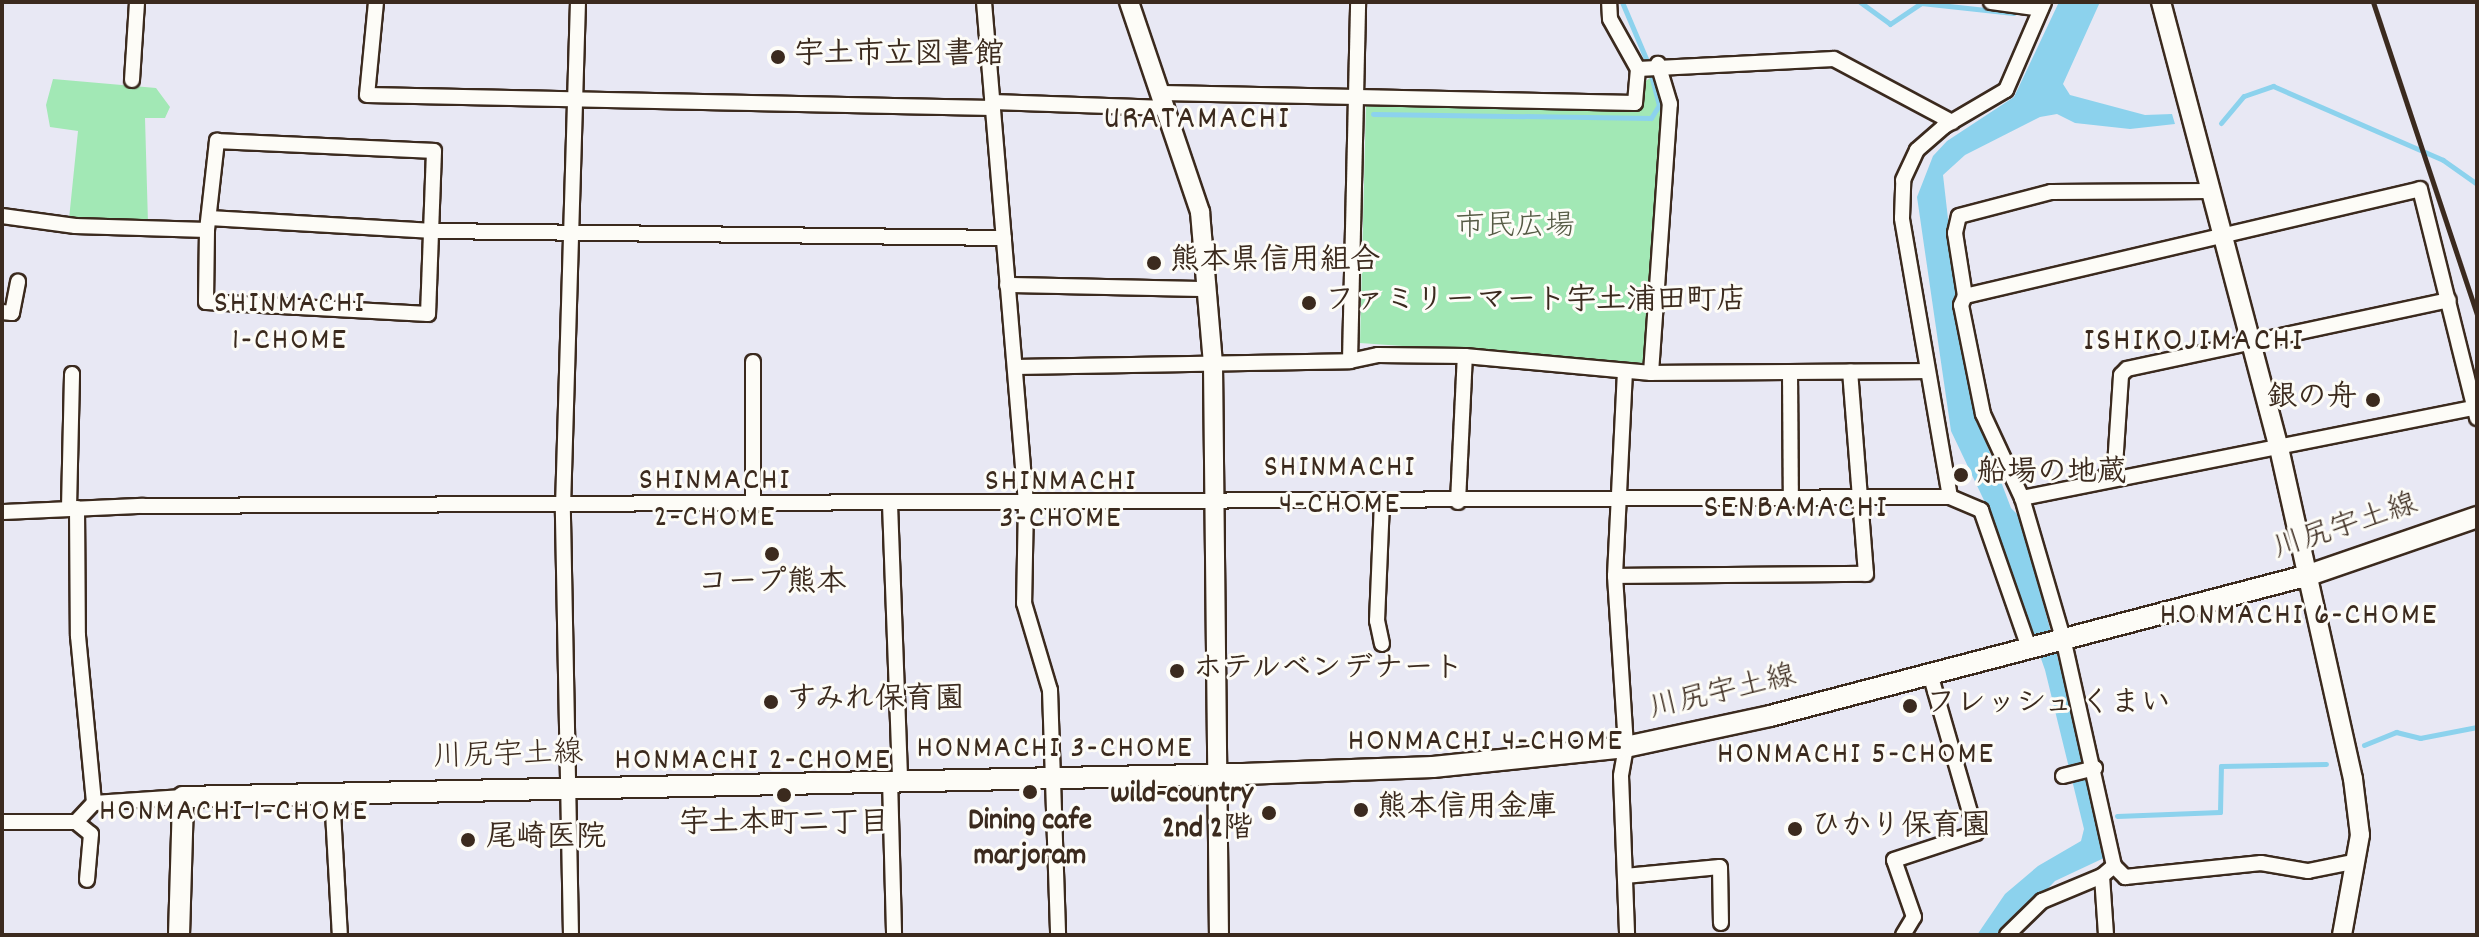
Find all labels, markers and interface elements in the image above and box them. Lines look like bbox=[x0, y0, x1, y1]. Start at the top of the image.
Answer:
place label: 宇土市立図書館 bbox=[794, 39, 1004, 75]
marker: 宇土市立図書館 bbox=[769, 48, 787, 66]
district label: URATAMACHI bbox=[1104, 101, 1290, 141]
park label: 市民広場 bbox=[1455, 211, 1575, 247]
place label: 熊本県信用組合 bbox=[1170, 245, 1380, 281]
marker: 熊本県信用組合 bbox=[1145, 254, 1163, 272]
place label: ファミリーマート宇土浦田町店 bbox=[1325, 285, 1745, 321]
district label: SHINMACHI 1-CHOME bbox=[214, 287, 366, 362]
marker: ファミリーマート宇土浦田町店 bbox=[1300, 294, 1318, 312]
district label: ISHIKOJIMACHI bbox=[2084, 323, 2304, 363]
place label: 銀の舟 bbox=[2267, 382, 2357, 418]
marker: 銀の舟 bbox=[2364, 391, 2382, 409]
district label: SHINMACHI 4-CHOME bbox=[1264, 451, 1416, 526]
place label: 船場の地蔵 bbox=[1977, 457, 2127, 493]
district label: SHINMACHI 2-CHOME bbox=[639, 464, 791, 539]
district label: SHINMACHI 3-CHOME bbox=[985, 465, 1137, 540]
marker: 船場の地蔵 bbox=[1952, 466, 1970, 484]
street label: 川尻宇土線 bbox=[2269, 489, 2423, 569]
district label: SENBAMACHI bbox=[1703, 490, 1889, 530]
marker: コープ熊本 bbox=[763, 545, 781, 563]
place label: コープ熊本 bbox=[697, 567, 847, 603]
district label: HONMACHI 6-CHOME bbox=[2160, 598, 2438, 636]
place label: ホテルベンデナート bbox=[1193, 653, 1463, 689]
street label: 川尻宇土線 bbox=[1646, 661, 1800, 729]
marker: ホテルベンデナート bbox=[1168, 662, 1186, 680]
place label: すみれ保育園 bbox=[787, 684, 967, 720]
place label: フレッシュ くまい bbox=[1926, 688, 2173, 724]
marker: すみれ保育園 bbox=[762, 693, 780, 711]
marker: フレッシュ くまい bbox=[1901, 697, 1919, 715]
district label: HONMACHI 4-CHOME bbox=[1348, 724, 1624, 762]
district label: HONMACHI 3-CHOME bbox=[916, 731, 1194, 769]
street label: 川尻宇土線 bbox=[432, 737, 584, 779]
district label: HONMACHI 5-CHOME bbox=[1717, 737, 1995, 775]
district label: HONMACHI 2-CHOME bbox=[615, 743, 891, 781]
place label: wild-country 2nd 2階 bbox=[1110, 778, 1253, 848]
marker: Dining cafe marjoram bbox=[1021, 783, 1039, 801]
marker: 宇土本町二丁目 bbox=[775, 786, 793, 804]
place label: 熊本信用金庫 bbox=[1377, 792, 1557, 828]
district label: HONMACHI 1-CHOME bbox=[99, 794, 369, 832]
marker: 熊本信用金庫 bbox=[1352, 801, 1370, 819]
marker: wild-country 2nd 2階 bbox=[1260, 804, 1278, 822]
place label: Dining cafe marjoram bbox=[968, 805, 1092, 876]
place label: 宇土本町二丁目 bbox=[679, 808, 889, 844]
place label: ひかり保育園 bbox=[1811, 811, 1991, 847]
marker: ひかり保育園 bbox=[1786, 820, 1804, 838]
place label: 尾崎医院 bbox=[486, 822, 606, 858]
marker: 尾崎医院 bbox=[457, 829, 479, 851]

